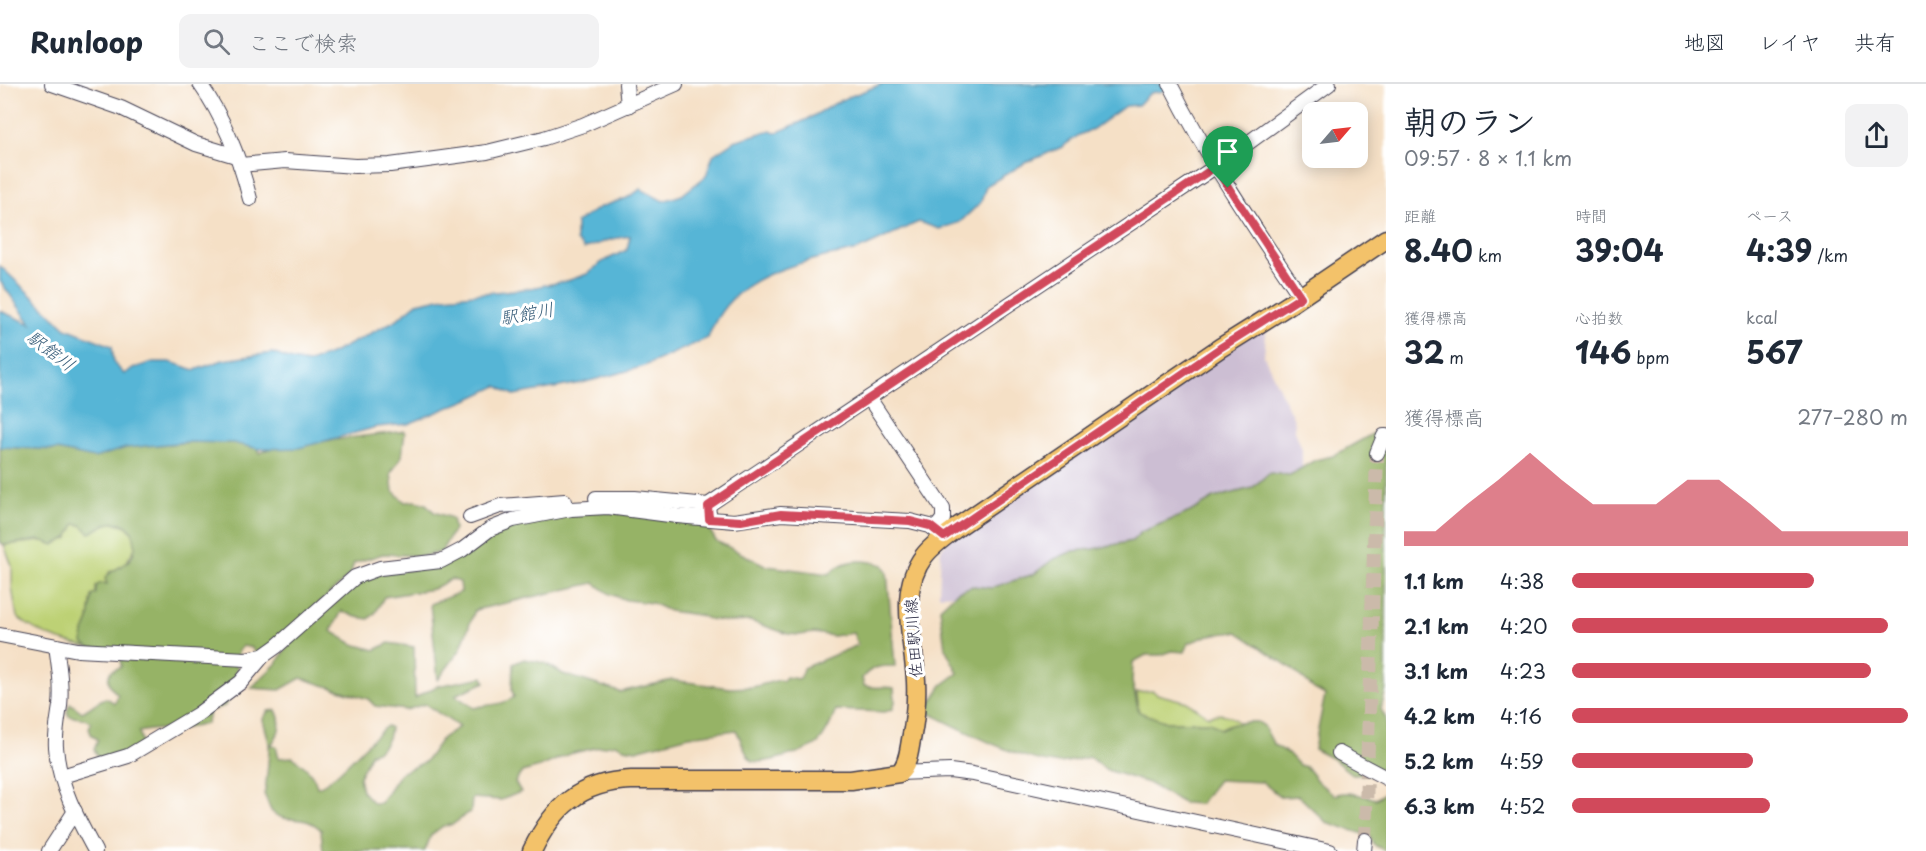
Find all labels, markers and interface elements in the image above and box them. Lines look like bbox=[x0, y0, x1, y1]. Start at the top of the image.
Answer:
search box bbox=[179, 14, 599, 68]
text: Runloop bbox=[30, 20, 143, 63]
icon: search bbox=[200, 25, 233, 58]
text: ここで検索 bbox=[248, 25, 358, 58]
text: 地図 bbox=[1684, 25, 1726, 57]
text: レイヤ bbox=[1759, 25, 1821, 57]
text: 共有 bbox=[1854, 25, 1896, 57]
text: 朝のラン bbox=[1404, 95, 1536, 145]
north arrow bbox=[1302, 102, 1368, 168]
map controls bbox=[1302, 102, 1368, 168]
button: share bbox=[1845, 104, 1908, 167]
pin bbox=[1202, 126, 1253, 188]
icon: arrive bbox=[1211, 135, 1244, 168]
text: 09:57 · 8 × 1.1 km bbox=[1404, 143, 1572, 173]
text: 距離 bbox=[1404, 203, 1436, 227]
text: 時間 bbox=[1575, 203, 1607, 227]
text: ペース bbox=[1746, 203, 1793, 227]
text: 8.40 bbox=[1404, 227, 1473, 272]
text: 39:04 bbox=[1575, 227, 1664, 272]
text: 4:39 bbox=[1746, 227, 1812, 272]
text: km bbox=[1473, 243, 1502, 267]
text: /km bbox=[1812, 243, 1848, 267]
water label: 駅館川 bbox=[498, 295, 556, 331]
text: 獲得標高 bbox=[1404, 305, 1468, 329]
text: 心拍数 bbox=[1575, 305, 1623, 329]
text: kcal bbox=[1746, 305, 1778, 329]
water label: 駅館川 bbox=[22, 323, 82, 377]
text: 32 bbox=[1404, 329, 1444, 374]
text: 146 bbox=[1575, 329, 1631, 374]
text: 567 bbox=[1746, 329, 1803, 374]
text: m bbox=[1444, 345, 1464, 369]
text: bpm bbox=[1631, 345, 1670, 369]
text: 獲得標高 bbox=[1404, 402, 1484, 432]
text: 277–280 m bbox=[1797, 402, 1908, 432]
text: 1.1 km bbox=[1404, 566, 1464, 596]
text: 4:38 bbox=[1500, 566, 1545, 596]
street label: 佐田駅川線 bbox=[897, 597, 927, 679]
text: 2.1 km bbox=[1404, 611, 1469, 641]
text: 4:20 bbox=[1500, 611, 1548, 641]
text: 3.1 km bbox=[1404, 656, 1468, 686]
text: 4:23 bbox=[1500, 656, 1546, 686]
text: 4.2 km bbox=[1404, 701, 1475, 731]
text: 4:16 bbox=[1500, 701, 1542, 731]
text: 5.2 km bbox=[1404, 746, 1474, 776]
text: 4:59 bbox=[1500, 746, 1544, 776]
text: 6.3 km bbox=[1404, 791, 1475, 821]
text: 4:52 bbox=[1500, 791, 1545, 821]

